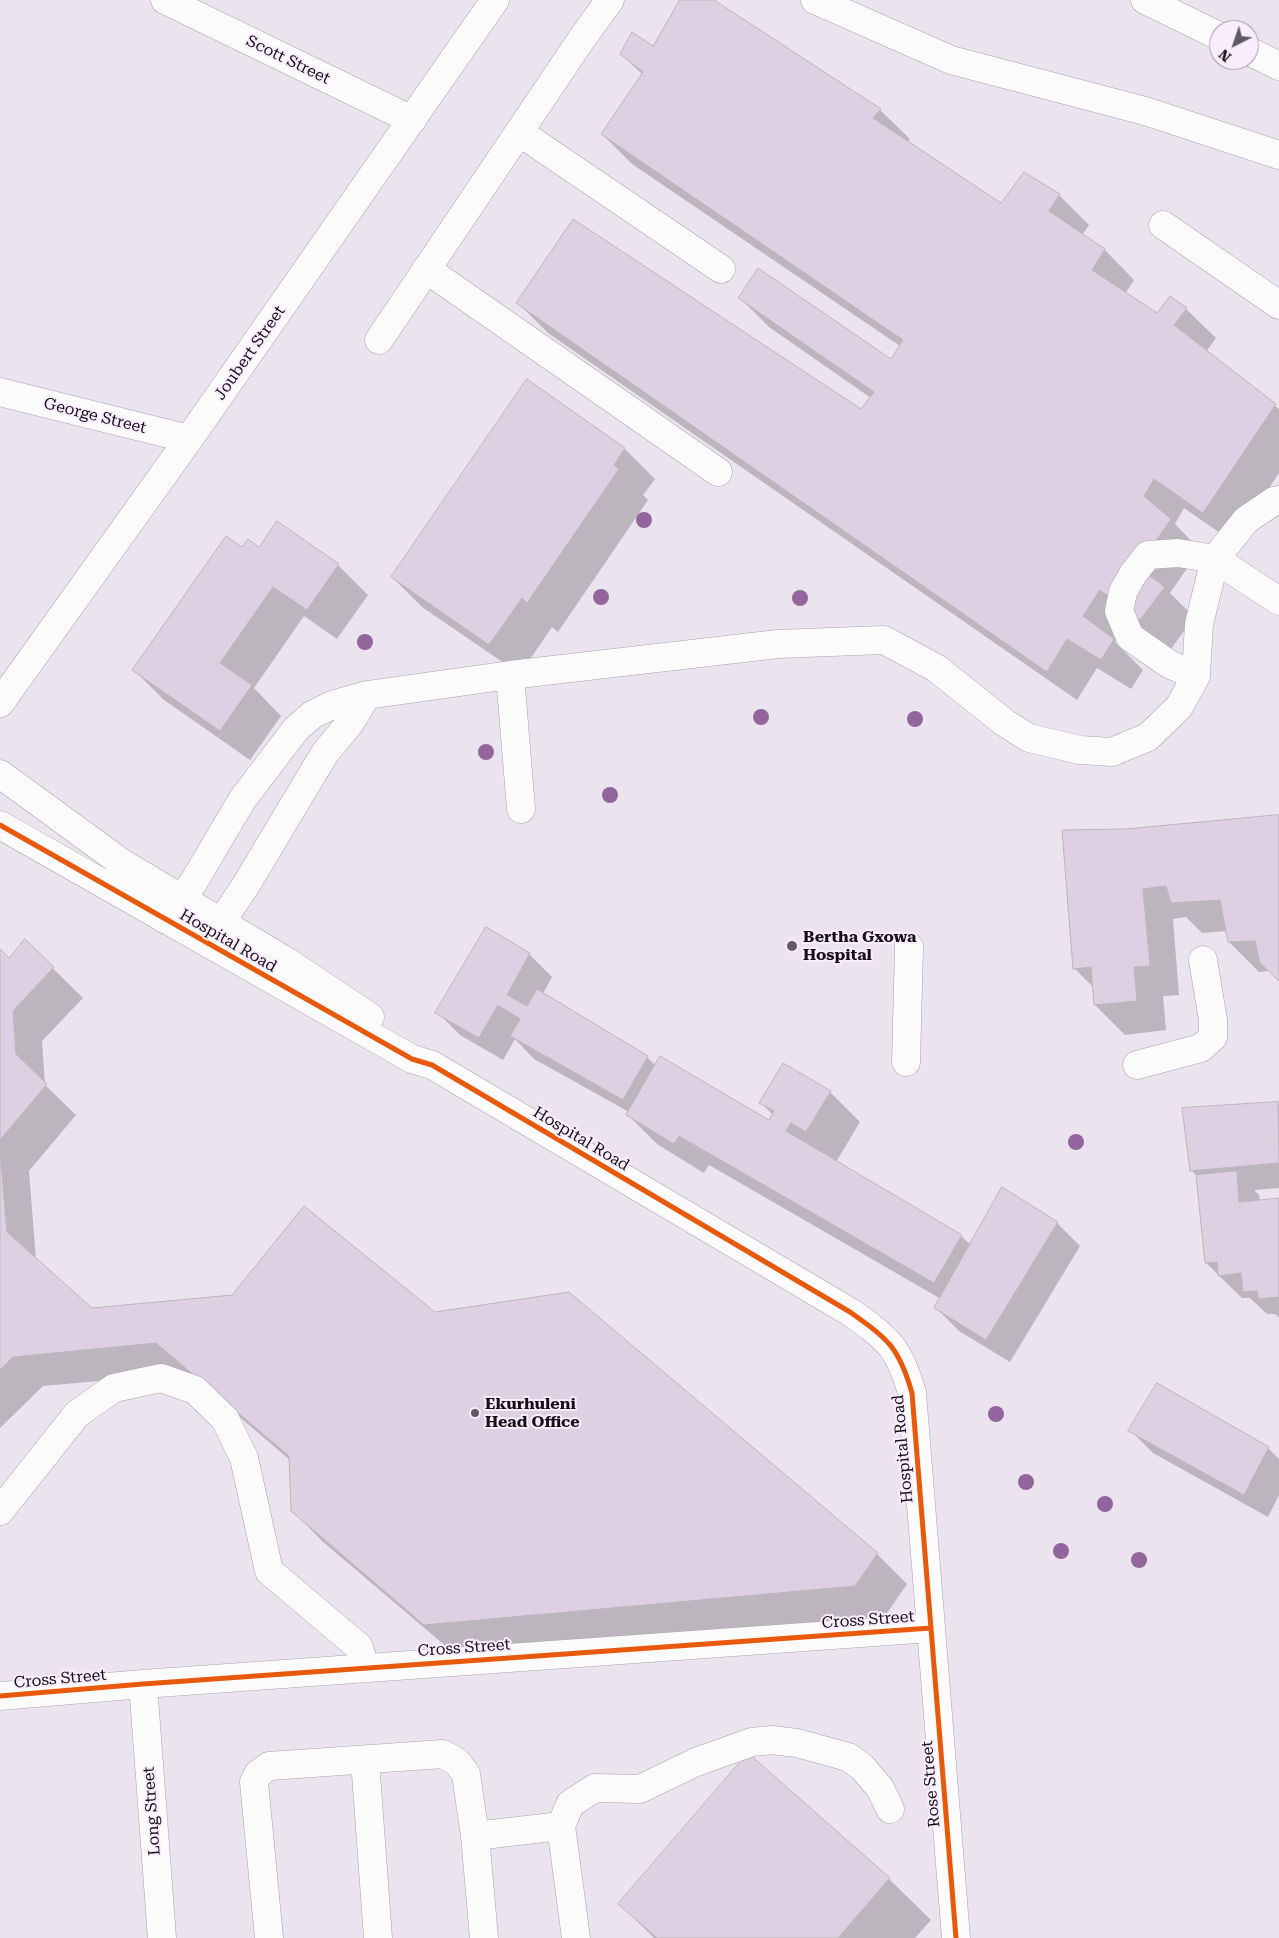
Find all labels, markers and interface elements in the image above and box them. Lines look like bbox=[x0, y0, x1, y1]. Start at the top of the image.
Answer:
north arrow bbox=[1209, 20, 1259, 70]
street label: Scott Street bbox=[243, 31, 333, 89]
text: N bbox=[1215, 46, 1234, 65]
street label: Joubert Street bbox=[210, 302, 290, 404]
street label: George Street bbox=[42, 394, 148, 438]
street label: Hospital Road bbox=[176, 905, 280, 977]
place label: Bertha Gxowa Hospital bbox=[803, 927, 916, 965]
marker: Bertha Gxowa Hospital bbox=[785, 939, 799, 953]
street label: Hospital Road bbox=[529, 1103, 633, 1175]
place label: Ekurhuleni Head Office bbox=[485, 1394, 580, 1432]
street label: Hospital Road bbox=[889, 1394, 917, 1504]
marker: Ekurhuleni Head Office bbox=[469, 1407, 481, 1419]
street label: Cross Street bbox=[821, 1607, 915, 1633]
street label: Cross Street bbox=[417, 1635, 511, 1661]
street label: Cross Street bbox=[13, 1665, 107, 1693]
street label: Rose Street bbox=[918, 1740, 944, 1828]
street label: Long Street bbox=[139, 1766, 165, 1856]

